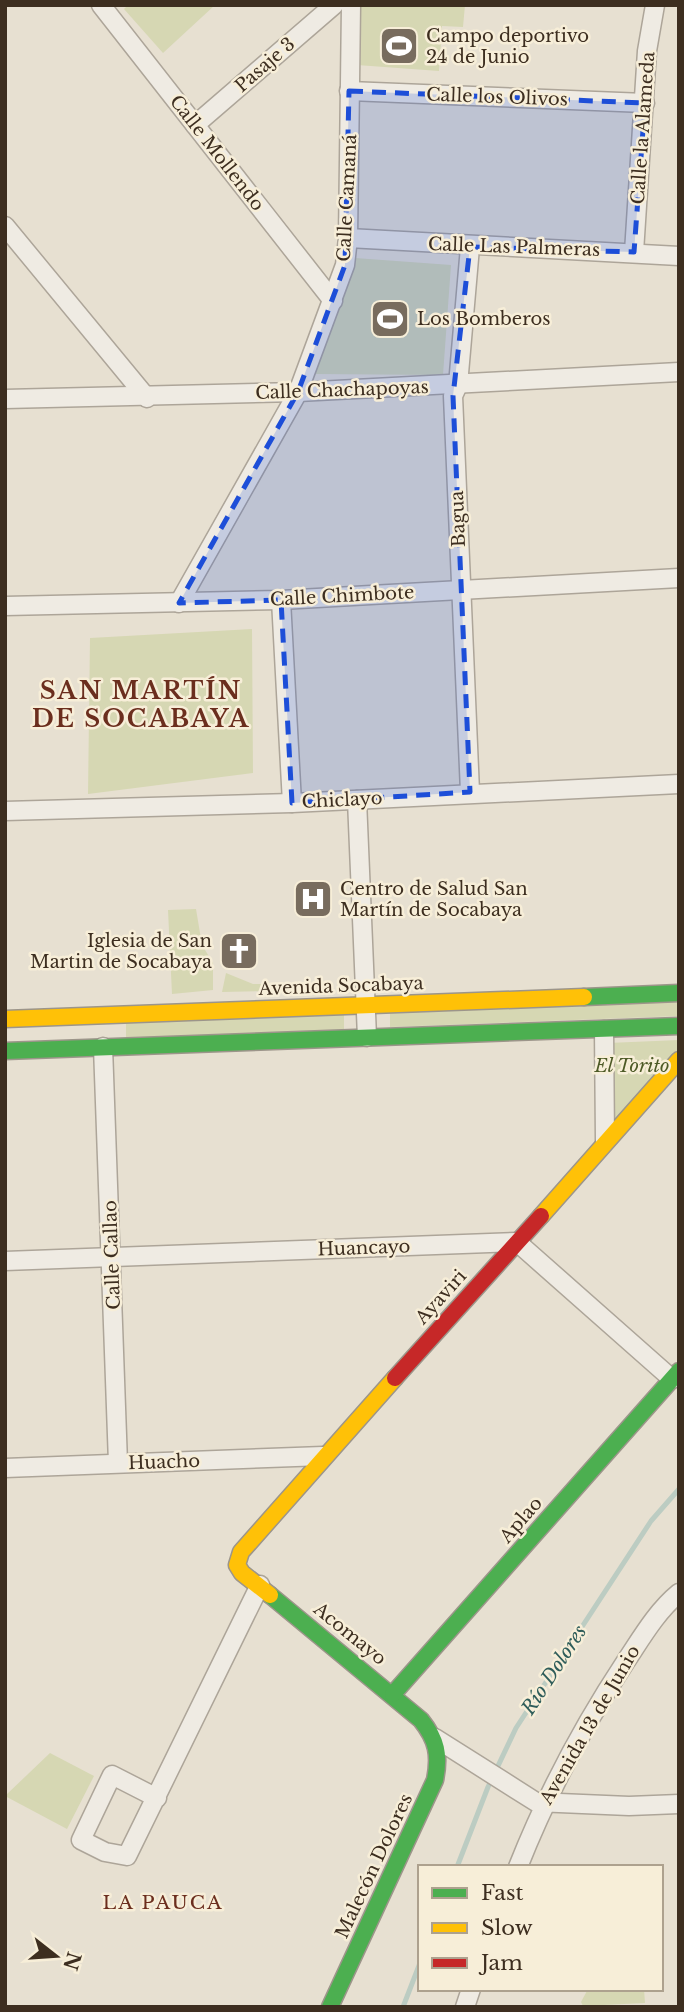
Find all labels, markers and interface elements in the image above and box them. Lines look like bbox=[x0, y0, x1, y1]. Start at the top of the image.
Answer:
sports icon: Campo deportivo 24 de Junio bbox=[378, 25, 420, 67]
place label: Campo deportivo 24 de Junio bbox=[426, 25, 589, 68]
street label: Pasaje 3 bbox=[230, 33, 300, 97]
street label: Calle la Alameda bbox=[627, 51, 659, 205]
street label: Calle los Olivos bbox=[426, 84, 568, 110]
street label: Calle Mollendo bbox=[165, 91, 269, 215]
street label: Calle Camaná bbox=[333, 134, 361, 262]
street label: Calle Las Palmeras bbox=[428, 233, 600, 261]
sports icon: Los Bomberos bbox=[369, 298, 411, 340]
place label: Los Bomberos bbox=[417, 308, 551, 330]
street label: Calle Chachapoyas bbox=[255, 376, 429, 404]
street label: Bagua bbox=[446, 490, 470, 548]
street label: Calle Chimbote bbox=[269, 581, 415, 611]
district label: SAN MARTÍN DE SOCABAYA bbox=[32, 676, 250, 733]
street label: Chiclayo bbox=[301, 787, 383, 813]
hospital icon: Centro de Salud San Martín de Socabaya bbox=[292, 878, 334, 920]
place label: Centro de Salud San Martín de Socabaya bbox=[340, 878, 528, 921]
place label: Iglesia de San Martin de Socabaya bbox=[30, 930, 212, 973]
church icon: Iglesia de San Martin de Socabaya bbox=[218, 930, 260, 972]
street label: Avenida Socabaya bbox=[257, 972, 424, 1000]
park label: El Torito bbox=[594, 1055, 669, 1077]
street label: Calle Callao bbox=[99, 1200, 125, 1310]
street label: Huancayo bbox=[317, 1235, 411, 1261]
street label: Ayaviri bbox=[410, 1265, 471, 1329]
street label: Huacho bbox=[128, 1450, 200, 1474]
street label: Aplao bbox=[494, 1493, 547, 1548]
street label: Acomayo bbox=[309, 1597, 391, 1670]
water label: Río Dolores bbox=[516, 1621, 591, 1720]
street label: Avenida 13 de Junio bbox=[535, 1641, 645, 1809]
street label: Malecón Dolores bbox=[331, 1790, 417, 1942]
legend bbox=[418, 1865, 663, 1991]
text: Fast bbox=[481, 1880, 523, 1906]
district label: LA PAUCA bbox=[102, 1891, 224, 1914]
text: Slow bbox=[481, 1915, 533, 1941]
north arrow bbox=[21, 1921, 91, 1991]
text: N bbox=[58, 1949, 85, 1973]
text: Jam bbox=[478, 1950, 523, 1976]

